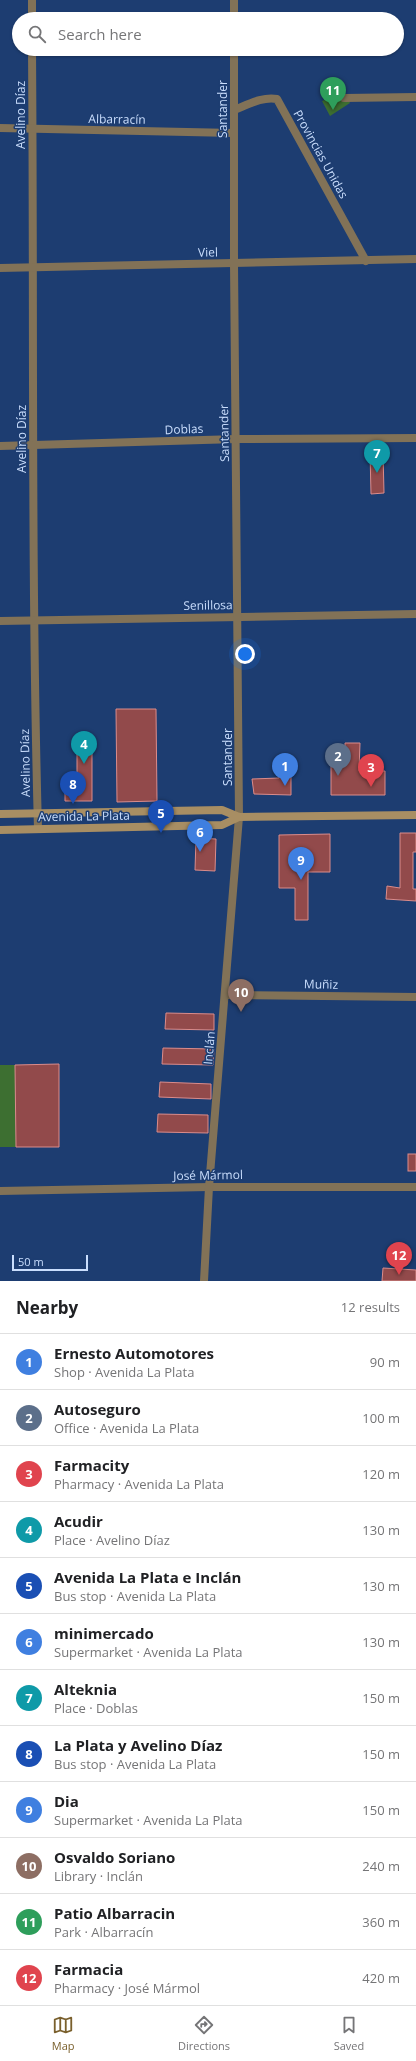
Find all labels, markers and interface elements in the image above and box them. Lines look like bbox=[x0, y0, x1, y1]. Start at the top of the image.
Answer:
search box bbox=[12, 12, 404, 56]
icon: search bbox=[26, 23, 48, 45]
text: Search here bbox=[58, 24, 142, 44]
pin: 11 bbox=[320, 77, 346, 110]
street label: Santander bbox=[214, 80, 231, 138]
street label: Avelino Díaz bbox=[12, 81, 29, 149]
street label: Provincias Unidas bbox=[290, 107, 353, 202]
street label: Albarracín bbox=[88, 110, 146, 128]
street label: Viel bbox=[198, 243, 218, 261]
street label: Santander bbox=[215, 404, 233, 462]
street label: Avelino Díaz bbox=[13, 405, 30, 473]
street label: Doblas bbox=[164, 420, 204, 438]
pin: 7 bbox=[364, 440, 390, 473]
street label: Senillosa bbox=[183, 596, 233, 614]
your location bbox=[235, 644, 255, 664]
street label: Avelino Díaz bbox=[16, 728, 34, 797]
street label: Santander bbox=[219, 728, 236, 786]
pin: 4 bbox=[71, 731, 97, 764]
pin: 2 bbox=[325, 743, 351, 776]
pin: 1 bbox=[272, 753, 298, 786]
pin: 3 bbox=[358, 754, 384, 787]
pin: 8 bbox=[60, 771, 86, 804]
pin: 5 bbox=[148, 800, 174, 833]
street label: Avenida La Plata bbox=[38, 807, 130, 825]
pin: 6 bbox=[187, 819, 213, 852]
pin: 9 bbox=[288, 847, 314, 880]
street label: Muñiz bbox=[304, 975, 339, 993]
pin: 10 bbox=[228, 979, 254, 1012]
street label: Inclán bbox=[199, 1031, 219, 1065]
street label: José Mármol bbox=[172, 1166, 243, 1184]
pin: 12 bbox=[386, 1242, 412, 1275]
scale bar bbox=[12, 1253, 88, 1272]
text: 50 m bbox=[18, 1254, 44, 1269]
text: Nearby bbox=[16, 1296, 78, 1319]
text: 12 results bbox=[341, 1298, 400, 1316]
text: Ernesto Automotores bbox=[54, 1343, 214, 1363]
text: 1 bbox=[25, 1353, 33, 1371]
text: 90 m bbox=[370, 1353, 400, 1371]
text: Shop · Avenida La Plata bbox=[54, 1363, 194, 1381]
text: Autoseguro bbox=[54, 1399, 141, 1419]
text: 2 bbox=[25, 1409, 33, 1427]
text: 100 m bbox=[362, 1409, 400, 1427]
text: Office · Avenida La Plata bbox=[54, 1419, 199, 1437]
text: Farmacity bbox=[54, 1455, 129, 1475]
text: 3 bbox=[25, 1465, 33, 1483]
text: 120 m bbox=[362, 1465, 400, 1483]
text: Pharmacy · Avenida La Plata bbox=[54, 1475, 224, 1493]
text: Acudir bbox=[54, 1511, 103, 1531]
text: 4 bbox=[25, 1521, 33, 1539]
text: 130 m bbox=[362, 1521, 400, 1539]
text: Place · Avelino Díaz bbox=[54, 1531, 170, 1549]
text: Avenida La Plata e Inclán bbox=[54, 1567, 241, 1587]
text: 5 bbox=[25, 1577, 33, 1595]
text: 130 m bbox=[362, 1577, 400, 1595]
text: Bus stop · Avenida La Plata bbox=[54, 1587, 216, 1605]
text: minimercado bbox=[54, 1623, 154, 1643]
text: 6 bbox=[25, 1633, 33, 1651]
text: 130 m bbox=[362, 1633, 400, 1651]
text: Supermarket · Avenida La Plata bbox=[54, 1643, 243, 1661]
text: Alteknia bbox=[54, 1679, 117, 1699]
text: 7 bbox=[25, 1689, 33, 1707]
text: 150 m bbox=[362, 1689, 400, 1707]
text: Place · Doblas bbox=[54, 1699, 138, 1717]
text: La Plata y Avelino Díaz bbox=[54, 1735, 222, 1755]
text: 8 bbox=[25, 1745, 33, 1763]
text: 150 m bbox=[362, 1745, 400, 1763]
text: Bus stop · Avenida La Plata bbox=[54, 1755, 216, 1773]
text: Dia bbox=[54, 1791, 79, 1811]
text: 9 bbox=[25, 1801, 33, 1819]
text: 150 m bbox=[362, 1801, 400, 1819]
text: Supermarket · Avenida La Plata bbox=[54, 1811, 243, 1829]
text: Osvaldo Soriano bbox=[54, 1847, 175, 1867]
text: 10 bbox=[22, 1857, 36, 1875]
text: 240 m bbox=[362, 1857, 400, 1875]
text: Library · Inclán bbox=[54, 1867, 143, 1885]
text: Patio Albarracin bbox=[54, 1903, 175, 1923]
text: 11 bbox=[22, 1913, 36, 1931]
text: 360 m bbox=[362, 1913, 400, 1931]
text: Park · Albarracín bbox=[54, 1923, 153, 1941]
text: Farmacia bbox=[54, 1959, 123, 1979]
text: 12 bbox=[22, 1969, 36, 1987]
text: 420 m bbox=[362, 1969, 400, 1987]
text: Pharmacy · José Mármol bbox=[54, 1979, 200, 1997]
tab: Map bbox=[52, 2014, 75, 2053]
tab: Directions bbox=[178, 2014, 230, 2053]
tab: Saved bbox=[334, 2014, 364, 2053]

